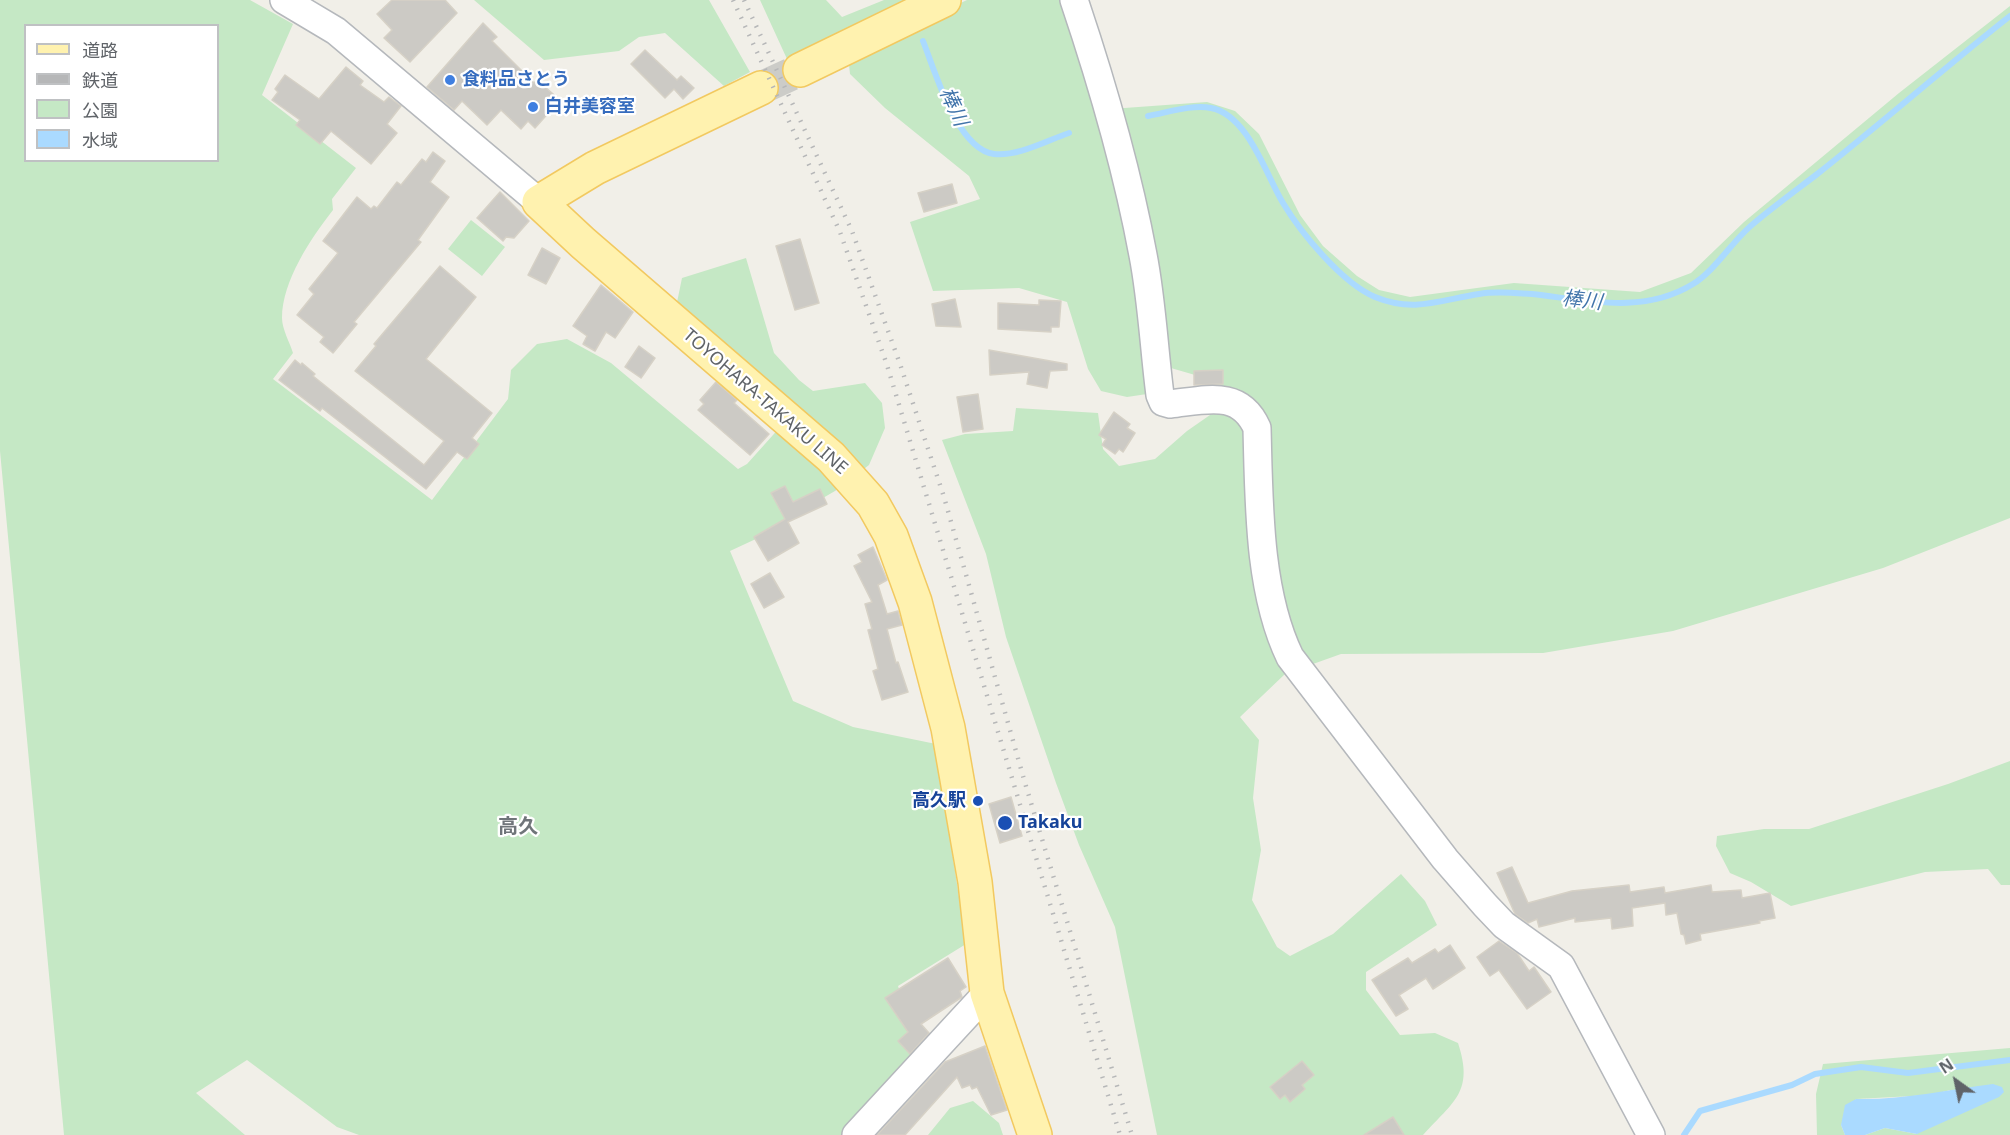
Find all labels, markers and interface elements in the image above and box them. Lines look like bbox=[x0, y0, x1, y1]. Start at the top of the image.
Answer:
legend bbox=[24, 24, 219, 162]
text: 道路 bbox=[82, 38, 118, 62]
text: 鉄道 bbox=[82, 68, 118, 92]
place label: 食料品さとう bbox=[462, 69, 570, 91]
marker: 食料品さとう bbox=[443, 73, 457, 87]
water label: 棒川 bbox=[934, 84, 972, 130]
place label: 白井美容室 bbox=[545, 96, 635, 118]
text: 公園 bbox=[82, 98, 118, 122]
marker: 白井美容室 bbox=[526, 100, 540, 114]
text: 水域 bbox=[82, 128, 118, 152]
water label: 棒川 bbox=[1561, 287, 1603, 315]
street label: TOYOHARA-TAKAKU LINE bbox=[678, 325, 852, 479]
place label: 高久駅 bbox=[912, 790, 966, 812]
marker: 高久駅 bbox=[971, 794, 985, 808]
place label: Takaku bbox=[1018, 812, 1083, 834]
marker: Takaku bbox=[996, 814, 1014, 832]
district label: 高久 bbox=[498, 815, 538, 839]
north arrow bbox=[1926, 1051, 1986, 1111]
text: N bbox=[1935, 1053, 1958, 1079]

